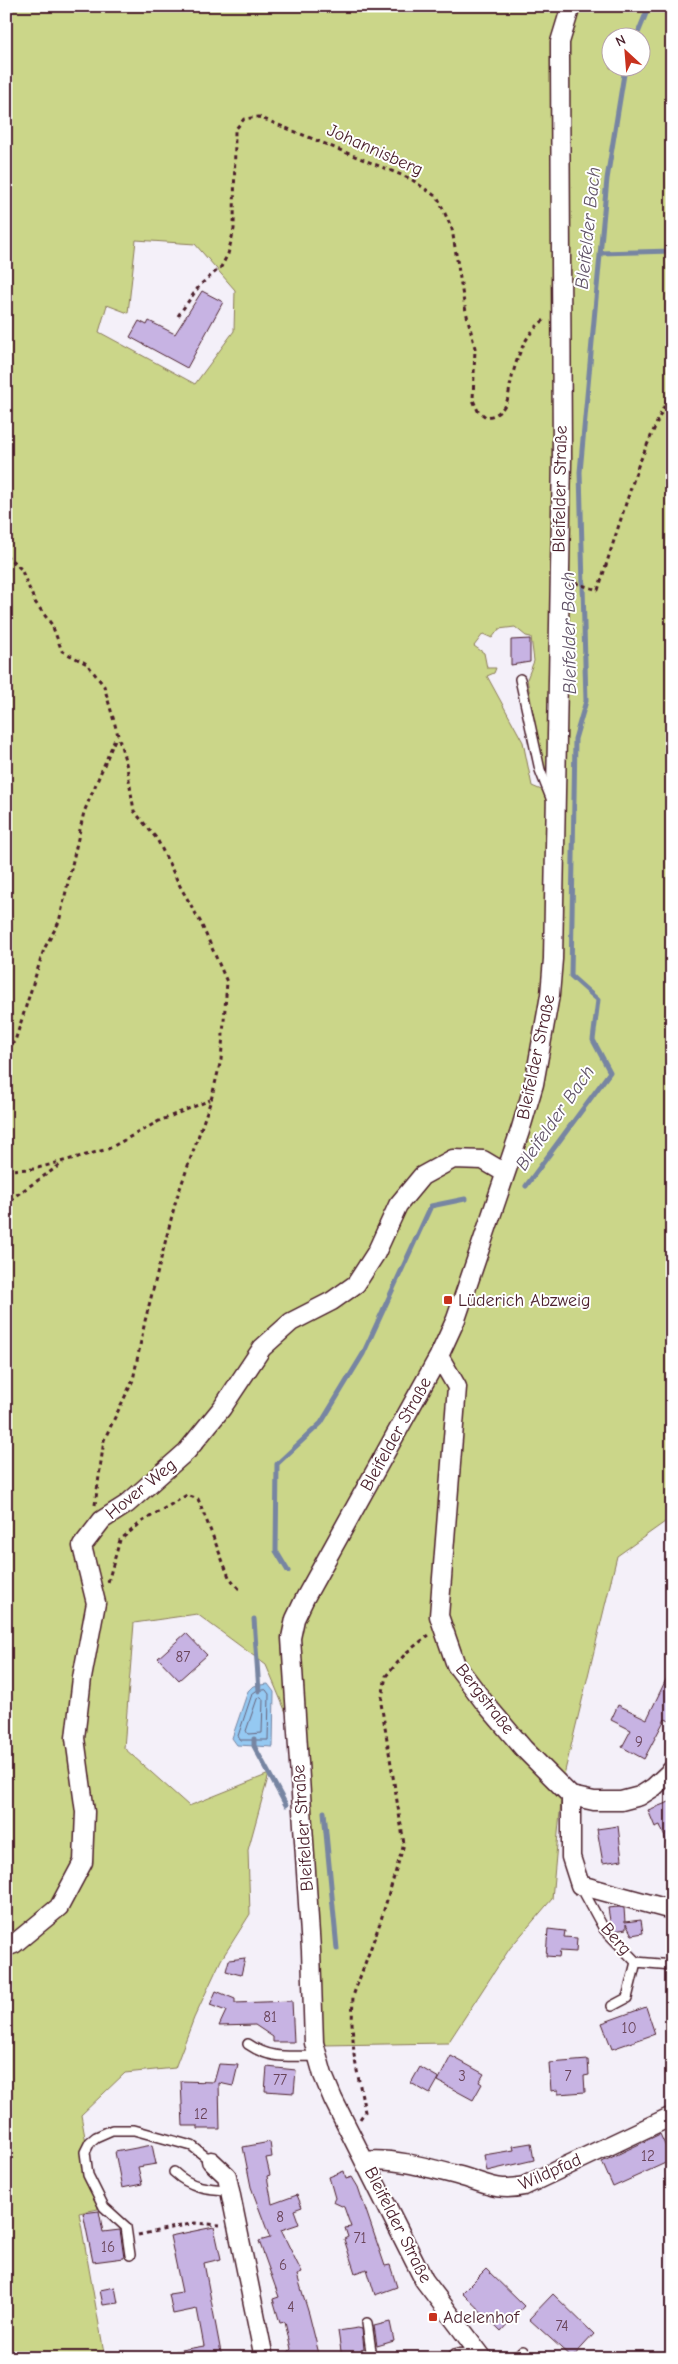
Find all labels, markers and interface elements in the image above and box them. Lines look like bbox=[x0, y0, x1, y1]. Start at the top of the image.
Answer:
north arrow bbox=[600, 28, 650, 78]
text: N bbox=[613, 31, 628, 50]
street label: Johannisberg bbox=[324, 119, 426, 181]
water label: Bleifelder Bach bbox=[571, 166, 605, 290]
street label: Bleifelder Straße bbox=[548, 425, 572, 553]
water label: Bleifelder Bach bbox=[557, 571, 581, 695]
street label: Bleifelder Straße bbox=[513, 993, 559, 1121]
water label: Bleifelder Bach bbox=[511, 1061, 599, 1175]
place label: Lüderich Abzweig bbox=[458, 1290, 591, 1311]
marker: Lüderich Abzweig bbox=[442, 1294, 454, 1306]
street label: Bleifelder Straße bbox=[356, 1373, 436, 1495]
street label: Hover Weg bbox=[102, 1454, 180, 1524]
house number: 87 bbox=[176, 1648, 190, 1666]
street label: Bergstraße bbox=[451, 1660, 519, 1738]
house number: 9 bbox=[635, 1733, 643, 1751]
street label: Bleifelder Straße bbox=[288, 1764, 318, 1892]
street label: Berg bbox=[596, 1918, 636, 1960]
house number: 81 bbox=[263, 2008, 277, 2026]
house number: 10 bbox=[621, 2019, 637, 2037]
house number: 3 bbox=[458, 2067, 466, 2085]
house number: 7 bbox=[564, 2067, 572, 2085]
house number: 77 bbox=[273, 2071, 287, 2089]
house number: 12 bbox=[194, 2105, 208, 2123]
house number: 12 bbox=[641, 2147, 655, 2165]
street label: Wildpfad bbox=[515, 2149, 585, 2195]
street label: Bleifelder Straße bbox=[360, 2164, 436, 2286]
house number: 8 bbox=[276, 2208, 284, 2226]
house number: 71 bbox=[353, 2229, 367, 2247]
house number: 16 bbox=[101, 2238, 115, 2256]
house number: 6 bbox=[279, 2256, 287, 2274]
house number: 4 bbox=[287, 2298, 295, 2316]
place label: Adelenhof bbox=[443, 2307, 520, 2328]
marker: Adelenhof bbox=[427, 2311, 439, 2323]
house number: 74 bbox=[555, 2317, 569, 2335]

